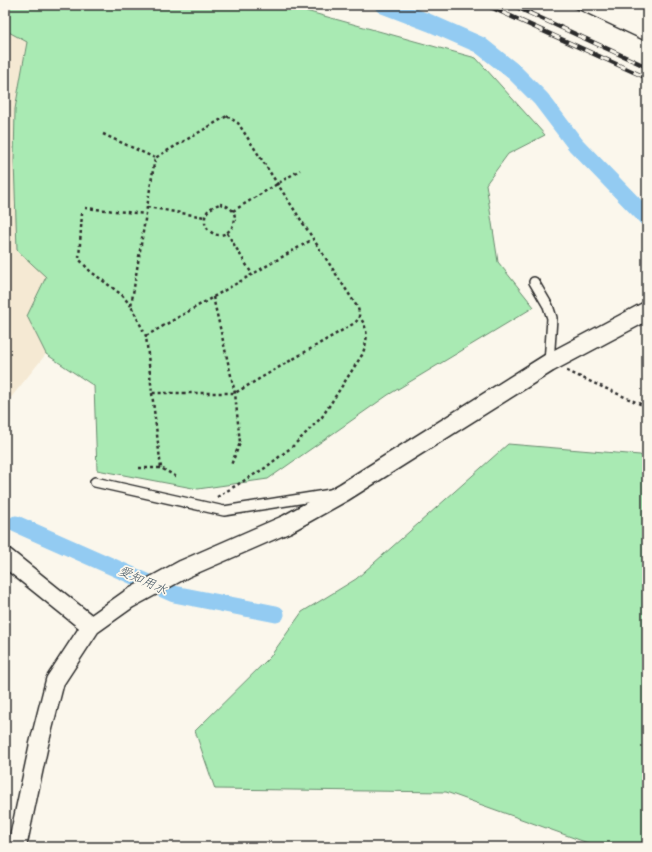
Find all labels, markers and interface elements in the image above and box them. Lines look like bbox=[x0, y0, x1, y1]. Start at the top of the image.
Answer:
water label: 愛知用水 bbox=[116, 562, 170, 598]

